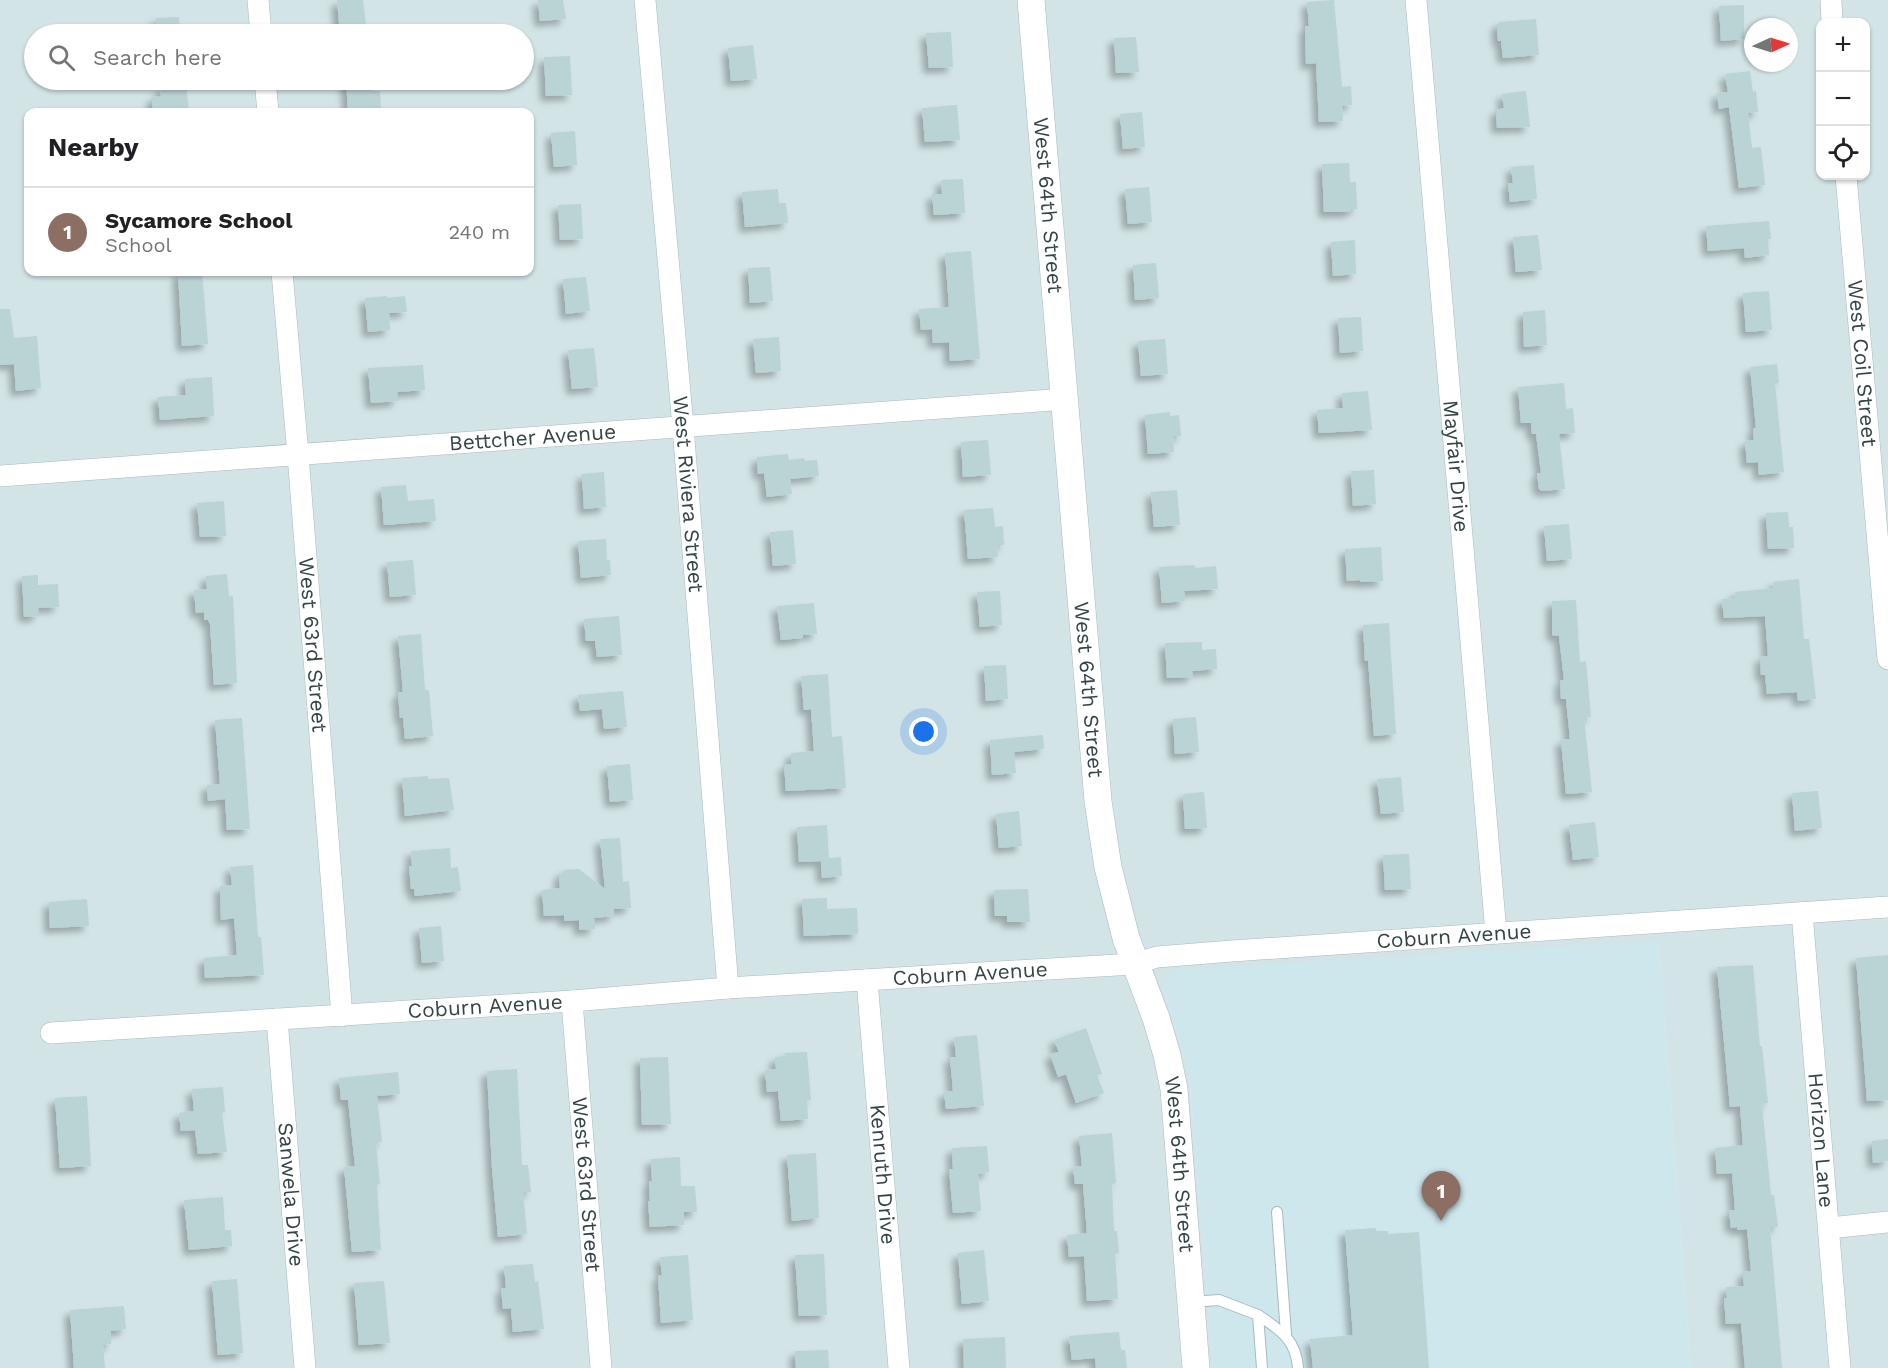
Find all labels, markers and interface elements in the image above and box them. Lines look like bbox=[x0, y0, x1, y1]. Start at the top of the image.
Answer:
north arrow bbox=[1744, 18, 1798, 72]
map controls bbox=[1816, 18, 1870, 180]
button: + bbox=[1816, 18, 1870, 72]
search box bbox=[24, 24, 534, 90]
icon: search bbox=[45, 41, 78, 74]
text: Search here bbox=[93, 45, 222, 70]
button: − bbox=[1816, 72, 1870, 126]
street label: West 64th Street bbox=[1029, 116, 1068, 294]
button: locate bbox=[1816, 126, 1870, 180]
text: Nearby bbox=[48, 132, 139, 162]
text: Sycamore School bbox=[105, 208, 292, 233]
text: 1 bbox=[63, 220, 72, 244]
text: 240 m bbox=[448, 220, 510, 244]
text: School bbox=[105, 233, 172, 257]
street label: West Coil Street bbox=[1843, 279, 1883, 448]
street label: West Riviera Street bbox=[668, 395, 709, 593]
street label: Mayfair Drive bbox=[1438, 399, 1475, 533]
street label: Bettcher Avenue bbox=[448, 419, 617, 456]
street label: West 63rd Street bbox=[294, 556, 333, 733]
street label: West 64th Street bbox=[1069, 601, 1109, 779]
your location bbox=[909, 717, 938, 746]
street label: Coburn Avenue bbox=[1376, 918, 1532, 953]
street label: Coburn Avenue bbox=[892, 956, 1048, 990]
street label: Coburn Avenue bbox=[407, 989, 563, 1023]
street label: Horizon Lane bbox=[1803, 1072, 1840, 1209]
street label: West 64th Street bbox=[1160, 1074, 1200, 1253]
street label: West 63rd Street bbox=[568, 1096, 606, 1273]
street label: Kenruth Drive bbox=[865, 1103, 902, 1246]
street label: Sanwela Drive bbox=[273, 1121, 310, 1267]
pin: 1 bbox=[1422, 1172, 1460, 1221]

